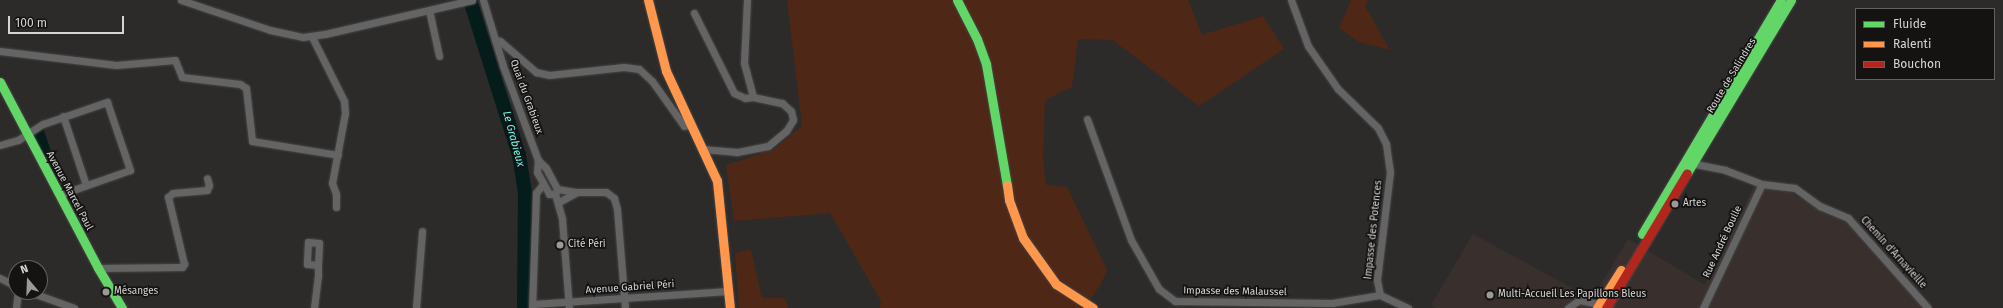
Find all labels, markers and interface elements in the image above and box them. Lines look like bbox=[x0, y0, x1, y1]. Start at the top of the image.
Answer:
scale bar bbox=[10, 8, 126, 34]
legend bbox=[1855, 8, 1995, 80]
text: 100 m bbox=[15, 16, 47, 30]
text: Fluide bbox=[1893, 17, 1926, 31]
street label: Route de Salindres bbox=[1705, 36, 1759, 116]
text: Ralenti bbox=[1893, 37, 1931, 51]
text: Bouchon bbox=[1893, 57, 1941, 71]
street label: Quai du Grabieux bbox=[507, 58, 545, 136]
water label: Le Grabieux bbox=[499, 110, 527, 168]
street label: Avenue Marcel Paul bbox=[43, 149, 95, 233]
street label: Impasse des Potences bbox=[1363, 180, 1385, 280]
place label: Artes bbox=[1683, 198, 1706, 210]
marker: Artes bbox=[1670, 199, 1680, 209]
street label: Rue André Boulle bbox=[1701, 204, 1745, 280]
street label: Chemin d'Arnavieille bbox=[1858, 215, 1928, 291]
place label: Cité Péri bbox=[568, 239, 606, 251]
marker: Cité Péri bbox=[555, 240, 565, 250]
north arrow bbox=[8, 260, 48, 300]
text: N bbox=[19, 262, 30, 276]
street label: Avenue Gabriel Péri bbox=[585, 279, 675, 297]
street label: Impasse des Malaussel bbox=[1183, 285, 1287, 299]
place label: Mésanges bbox=[114, 286, 158, 298]
marker: Mésanges bbox=[101, 287, 111, 297]
place label: Multi-Accueil Les Papillons Bleus bbox=[1498, 289, 1646, 301]
marker: Multi-Accueil Les Papillons Bleus bbox=[1485, 290, 1495, 300]

